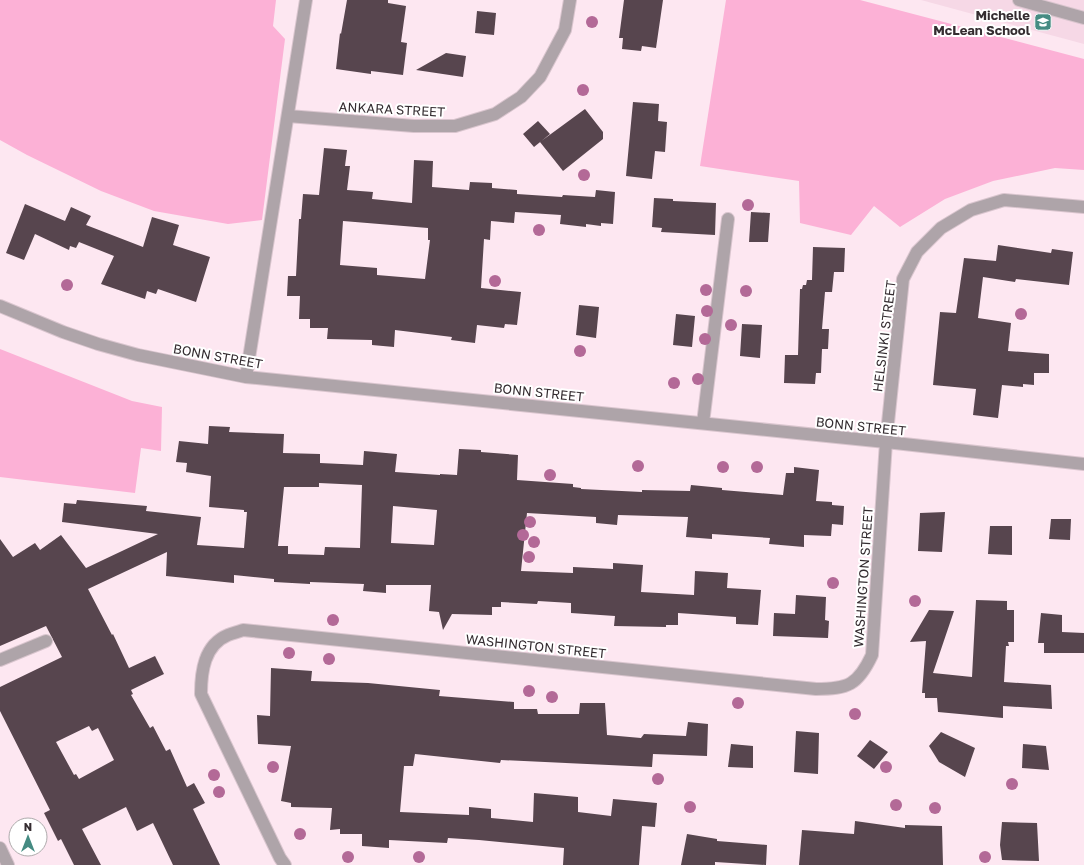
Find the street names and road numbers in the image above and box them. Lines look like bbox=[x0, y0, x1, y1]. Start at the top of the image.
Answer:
street label: ANKARA STREET bbox=[338, 98, 446, 120]
street label: HELSINKI STREET bbox=[869, 279, 899, 393]
street label: BONN STREET bbox=[172, 340, 264, 372]
street label: BONN STREET bbox=[493, 379, 585, 405]
street label: BONN STREET bbox=[815, 413, 907, 439]
street label: WASHINGTON STREET bbox=[850, 506, 876, 648]
street label: WASHINGTON STREET bbox=[465, 631, 607, 661]

